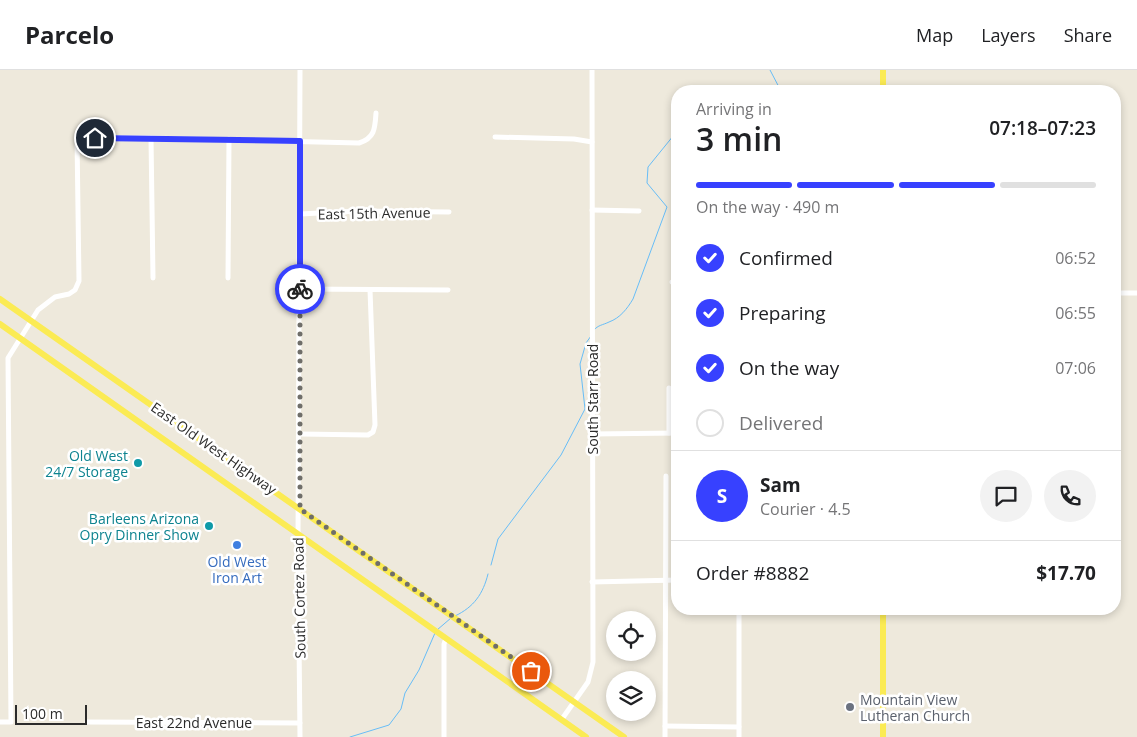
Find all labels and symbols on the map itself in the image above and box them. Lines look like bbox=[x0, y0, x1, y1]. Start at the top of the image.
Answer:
pin bbox=[74, 117, 116, 159]
street label: East 15th Avenue bbox=[317, 203, 431, 223]
courier bbox=[275, 264, 325, 314]
street label: South Starr Road bbox=[583, 344, 602, 454]
street label: East Old West Highway bbox=[147, 397, 281, 499]
place label: Old West 24/7 Storage bbox=[45, 446, 128, 481]
marker: Old West 24/7 Storage bbox=[132, 457, 144, 469]
place label: Barleens Arizona Opry Dinner Show bbox=[80, 509, 199, 544]
marker: Barleens Arizona Opry Dinner Show bbox=[203, 520, 215, 532]
street label: South Cortez Road bbox=[288, 537, 310, 659]
marker: Old West Iron Art bbox=[231, 539, 243, 551]
place label: Old West Iron Art bbox=[207, 552, 267, 587]
pin bbox=[510, 650, 552, 692]
place label: Mountain View Lutheran Church bbox=[860, 690, 970, 725]
marker: Mountain View Lutheran Church bbox=[844, 701, 856, 713]
scale bar bbox=[15, 702, 88, 725]
street label: East 22nd Avenue bbox=[136, 713, 252, 732]

